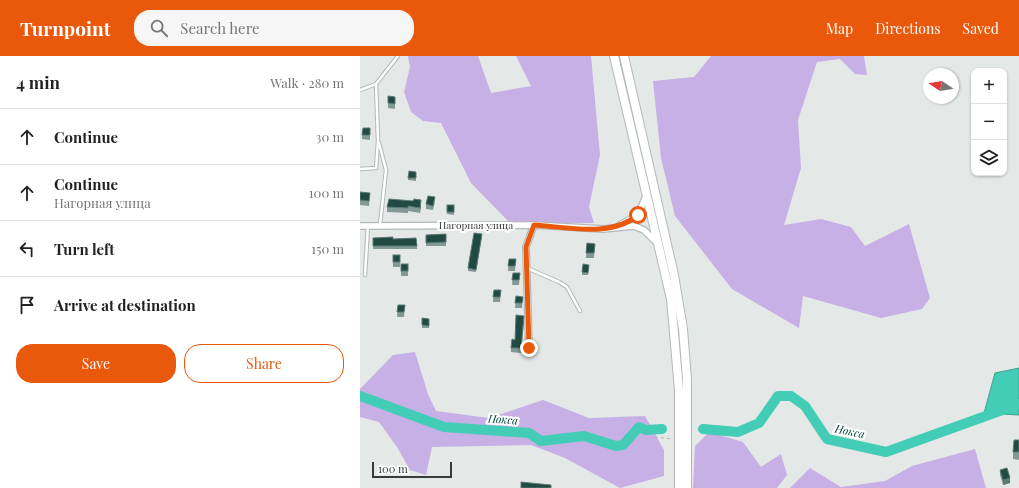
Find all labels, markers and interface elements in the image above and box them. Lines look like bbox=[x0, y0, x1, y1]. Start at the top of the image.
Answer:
search box bbox=[134, 10, 414, 46]
text: Turnpoint bbox=[20, 15, 110, 41]
icon: search bbox=[148, 17, 170, 39]
text: Search here bbox=[180, 18, 260, 38]
text: Map bbox=[826, 19, 853, 38]
text: Directions bbox=[875, 19, 941, 38]
text: Saved bbox=[963, 19, 999, 38]
north arrow bbox=[923, 68, 959, 104]
map controls bbox=[971, 68, 1007, 176]
button: + bbox=[971, 68, 1007, 104]
text: 4 min bbox=[16, 71, 60, 93]
text: Walk · 280 m bbox=[270, 74, 344, 91]
button: − bbox=[971, 104, 1007, 140]
icon: ahead bbox=[16, 126, 38, 148]
text: Continue bbox=[54, 127, 118, 147]
text: 30 m bbox=[316, 128, 344, 145]
button: layers bbox=[971, 140, 1007, 176]
text: Continue bbox=[54, 174, 118, 194]
icon: ahead bbox=[16, 182, 38, 204]
text: 100 m bbox=[309, 184, 344, 201]
text: Нагорная улица bbox=[54, 194, 151, 211]
route start bbox=[629, 206, 647, 224]
street label: Нагорная улица bbox=[439, 218, 513, 232]
icon: left bbox=[16, 238, 38, 260]
text: Turn left bbox=[54, 239, 115, 259]
text: 150 m bbox=[311, 240, 344, 257]
icon: arrive bbox=[16, 294, 38, 316]
text: Arrive at destination bbox=[54, 295, 196, 315]
route end bbox=[520, 339, 538, 357]
button: Save bbox=[16, 344, 176, 383]
button: Share bbox=[184, 344, 344, 383]
water label: Нокса bbox=[486, 410, 519, 428]
water label: Нокса bbox=[833, 420, 866, 442]
scale bar bbox=[372, 460, 452, 479]
text: 100 m bbox=[378, 461, 408, 476]

